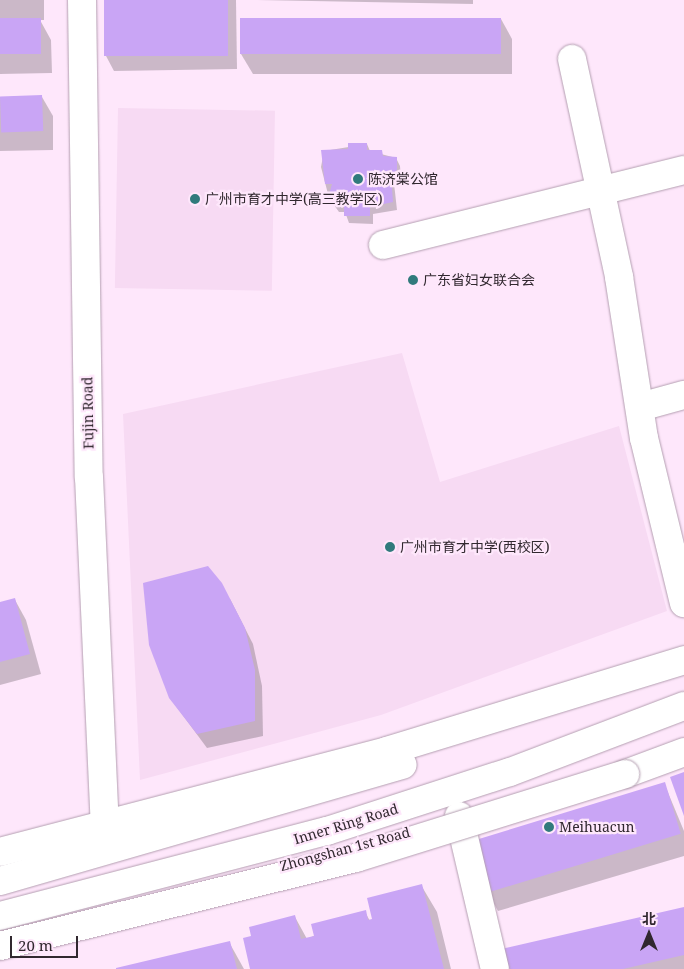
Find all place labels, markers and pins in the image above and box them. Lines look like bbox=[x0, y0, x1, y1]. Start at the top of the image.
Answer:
place label: 陈济棠公馆 bbox=[368, 171, 438, 187]
marker: 陈济棠公馆 bbox=[352, 173, 364, 185]
place label: 广州市育才中学(高三教学区) bbox=[205, 191, 383, 207]
marker: 广州市育才中学(高三教学区) bbox=[189, 193, 201, 205]
place label: 广东省妇女联合会 bbox=[423, 272, 535, 288]
marker: 广东省妇女联合会 bbox=[407, 274, 419, 286]
place label: 广州市育才中学(西校区) bbox=[400, 539, 550, 555]
marker: 广州市育才中学(西校区) bbox=[384, 541, 396, 553]
place label: Meihuacun bbox=[559, 819, 635, 835]
marker: Meihuacun bbox=[543, 821, 555, 833]

